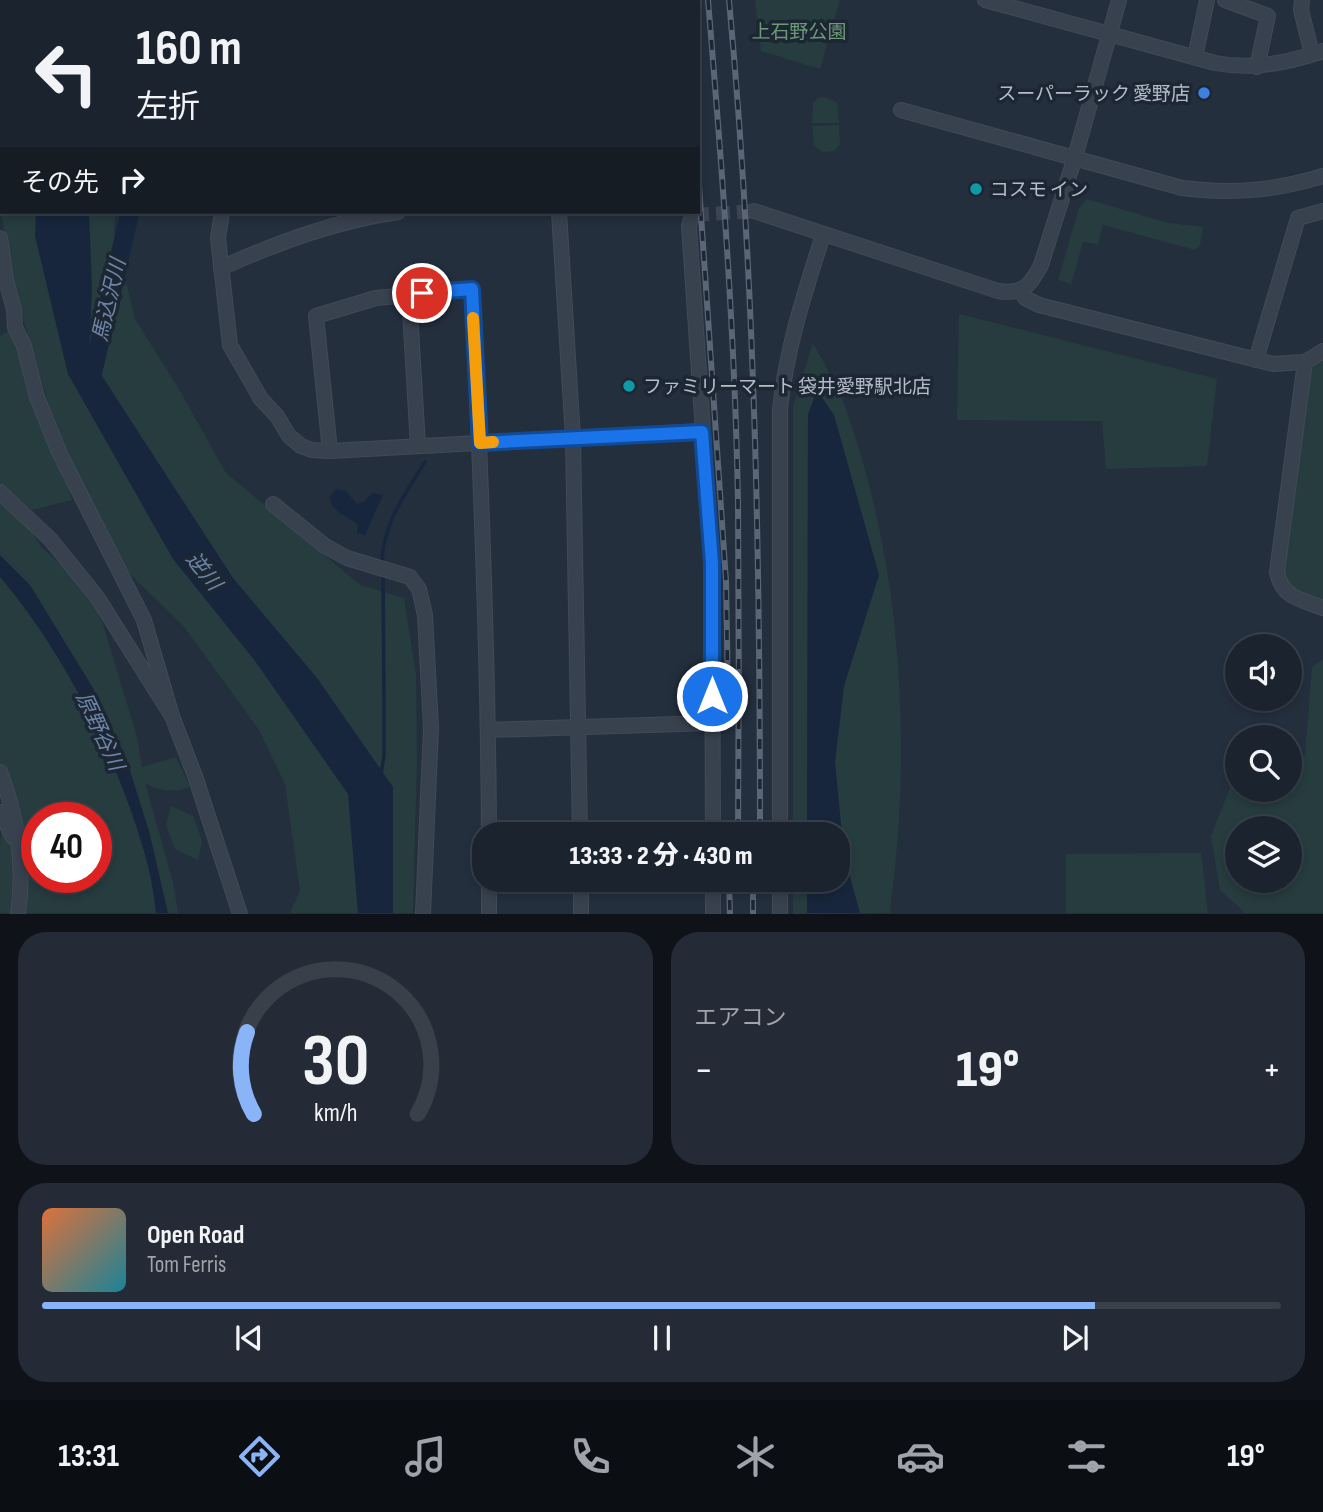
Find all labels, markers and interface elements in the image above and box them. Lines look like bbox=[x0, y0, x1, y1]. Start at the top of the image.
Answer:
text: 160 m bbox=[136, 20, 242, 79]
park label: 上石野公園 bbox=[751, 21, 847, 44]
icon: left bbox=[21, 28, 112, 119]
place label: スーパーラック 愛野店 bbox=[997, 83, 1190, 106]
marker: スーパーラック 愛野店 bbox=[1196, 85, 1212, 101]
text: 左折 bbox=[136, 88, 200, 127]
icon: right bbox=[113, 161, 151, 199]
text: その先 bbox=[21, 168, 99, 199]
place label: コスモ イン bbox=[990, 179, 1088, 202]
marker: コスモ イン bbox=[968, 181, 984, 197]
water label: 馬込沢川 bbox=[88, 254, 132, 344]
pin bbox=[392, 263, 452, 323]
icon: arrive bbox=[403, 274, 441, 312]
place label: ファミリーマート 袋井愛野駅北店 bbox=[643, 376, 931, 399]
marker: ファミリーマート 袋井愛野駅北店 bbox=[621, 378, 637, 394]
water label: 逆川 bbox=[181, 547, 228, 597]
map controls bbox=[1225, 634, 1302, 893]
button: sound bbox=[1225, 634, 1302, 711]
position arrow bbox=[675, 659, 749, 733]
water label: 原野谷川 bbox=[70, 688, 129, 776]
button: search bbox=[1225, 725, 1302, 802]
speed limit sign: 40 bbox=[21, 802, 112, 893]
button: layers bbox=[1225, 816, 1302, 893]
text: 13:33 · 2 分 · 430 m bbox=[570, 841, 752, 872]
text: エアコン bbox=[695, 1004, 787, 1032]
text: 30 bbox=[302, 1019, 369, 1107]
text: 19° bbox=[956, 1039, 1019, 1102]
text: − bbox=[695, 1048, 713, 1093]
text: + bbox=[1262, 1048, 1281, 1093]
text: km/h bbox=[314, 1098, 357, 1129]
text: Open Road bbox=[147, 1220, 244, 1251]
text: Tom Ferris bbox=[147, 1251, 226, 1279]
icon: previous bbox=[230, 1319, 268, 1357]
icon: pause bbox=[643, 1319, 681, 1357]
icon: next bbox=[1056, 1319, 1094, 1357]
icon: directions bbox=[235, 1432, 284, 1481]
icon: music bbox=[401, 1432, 450, 1481]
icon: phone bbox=[566, 1432, 615, 1481]
icon: climate bbox=[731, 1432, 780, 1481]
icon: car bbox=[896, 1432, 945, 1481]
icon: filters bbox=[1062, 1432, 1111, 1481]
text: 13:31 bbox=[58, 1437, 119, 1476]
text: 19° bbox=[1227, 1437, 1265, 1476]

